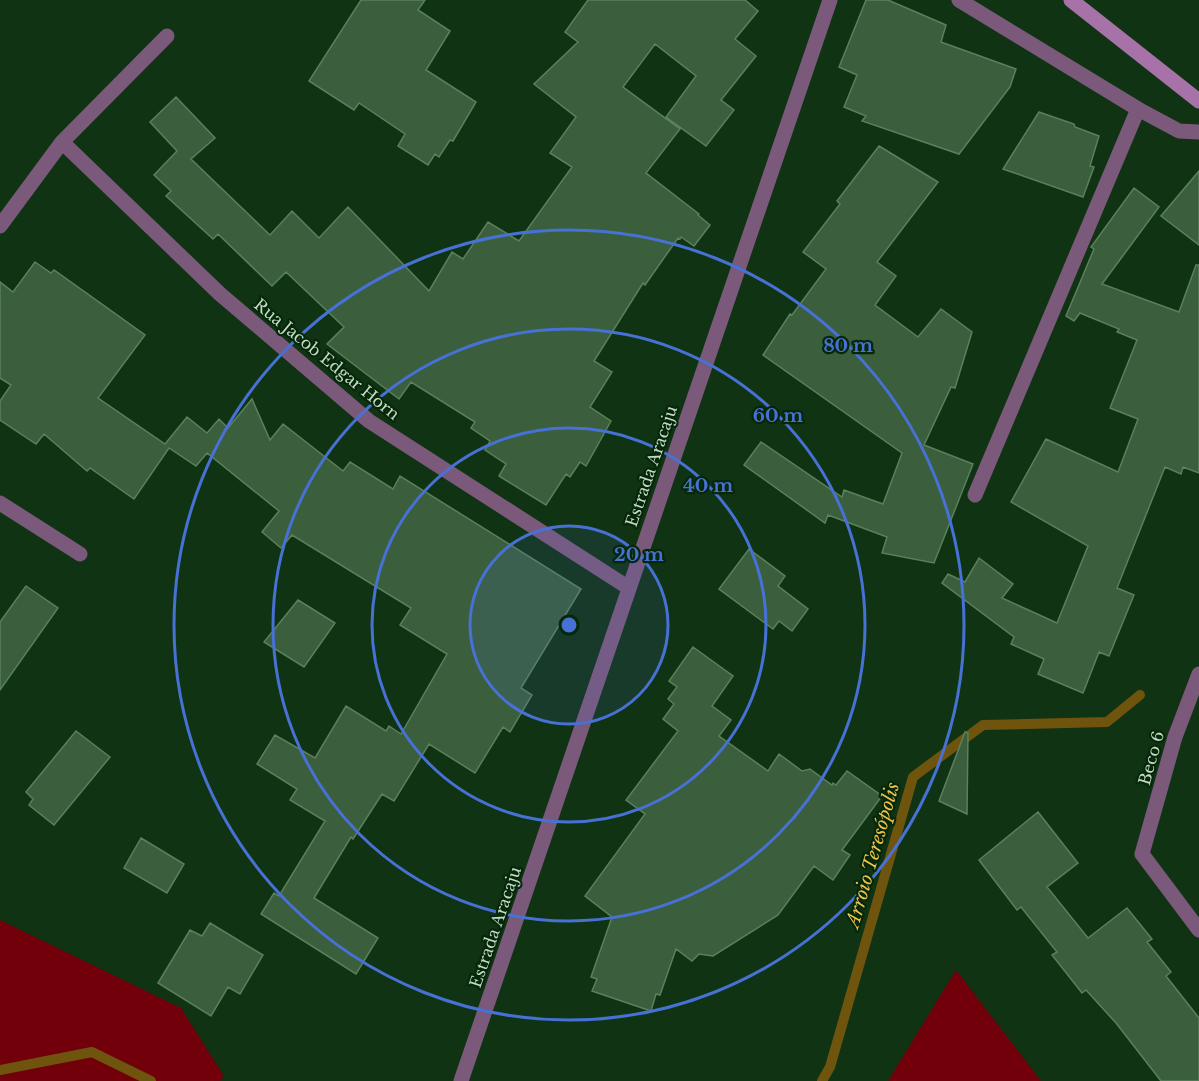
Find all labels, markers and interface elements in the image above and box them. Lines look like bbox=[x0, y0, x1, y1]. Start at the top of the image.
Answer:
street label: Rua Jacob Edgar Horn bbox=[250, 294, 404, 424]
text: 80 m bbox=[823, 335, 873, 357]
street label: Estrada Aracaju bbox=[621, 403, 681, 529]
text: 60 m bbox=[753, 405, 803, 427]
text: 40 m bbox=[683, 475, 733, 497]
text: 20 m bbox=[614, 544, 664, 566]
centre of rings bbox=[559, 615, 579, 635]
street label: Beco 6 bbox=[1134, 729, 1168, 787]
water label: Arroio Teresópolis bbox=[841, 780, 904, 932]
street label: Estrada Aracaju bbox=[465, 864, 525, 990]

